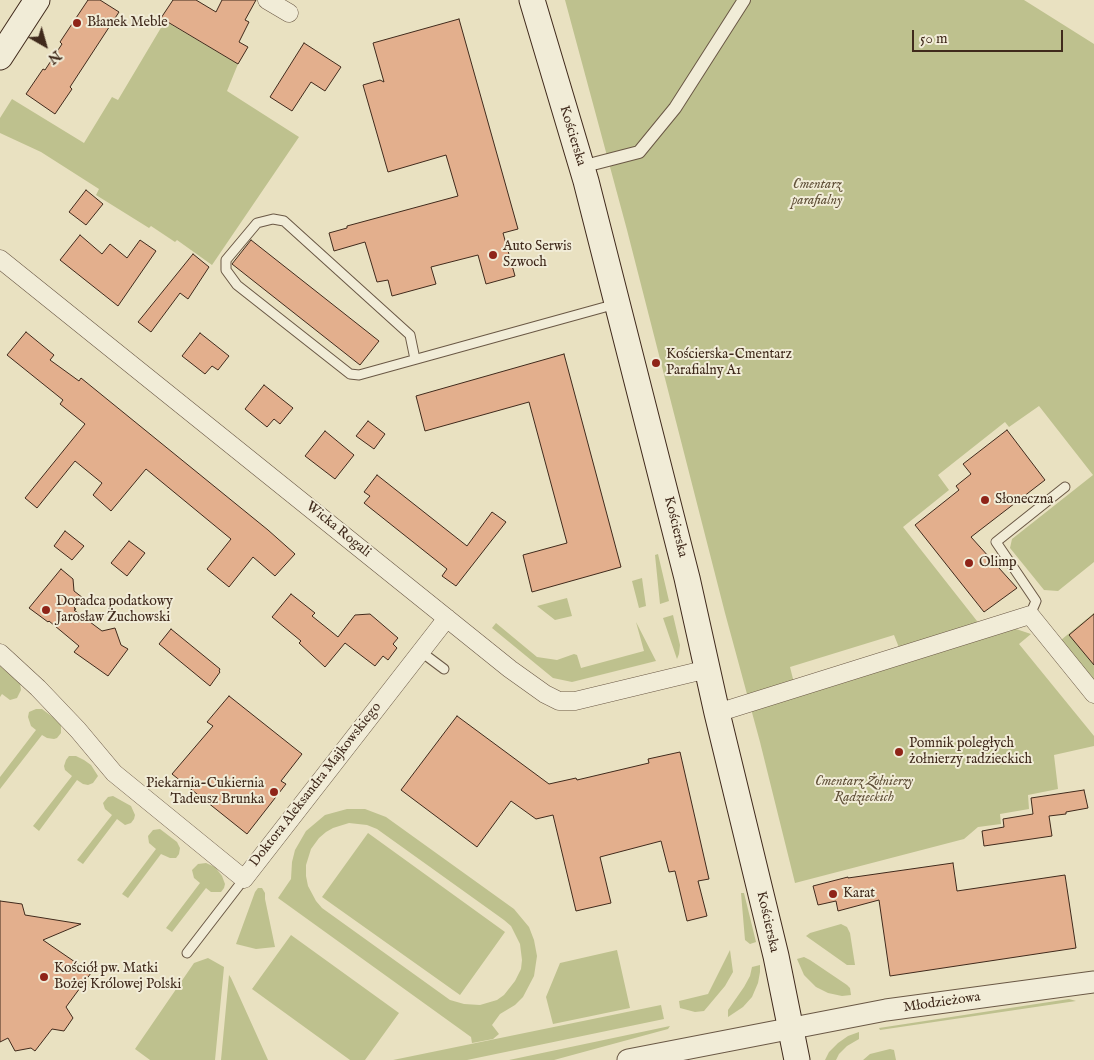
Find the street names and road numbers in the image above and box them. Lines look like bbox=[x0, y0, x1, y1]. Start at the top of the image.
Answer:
street label: Kościerska bbox=[555, 104, 589, 168]
street label: Kościerska bbox=[659, 495, 691, 559]
street label: Wicka Rogali bbox=[302, 499, 374, 561]
street label: Doktora Aleksandra Majkowskiego bbox=[247, 699, 385, 871]
street label: Kościerska bbox=[752, 890, 782, 954]
street label: Młodzieżowa bbox=[902, 989, 982, 1017]

